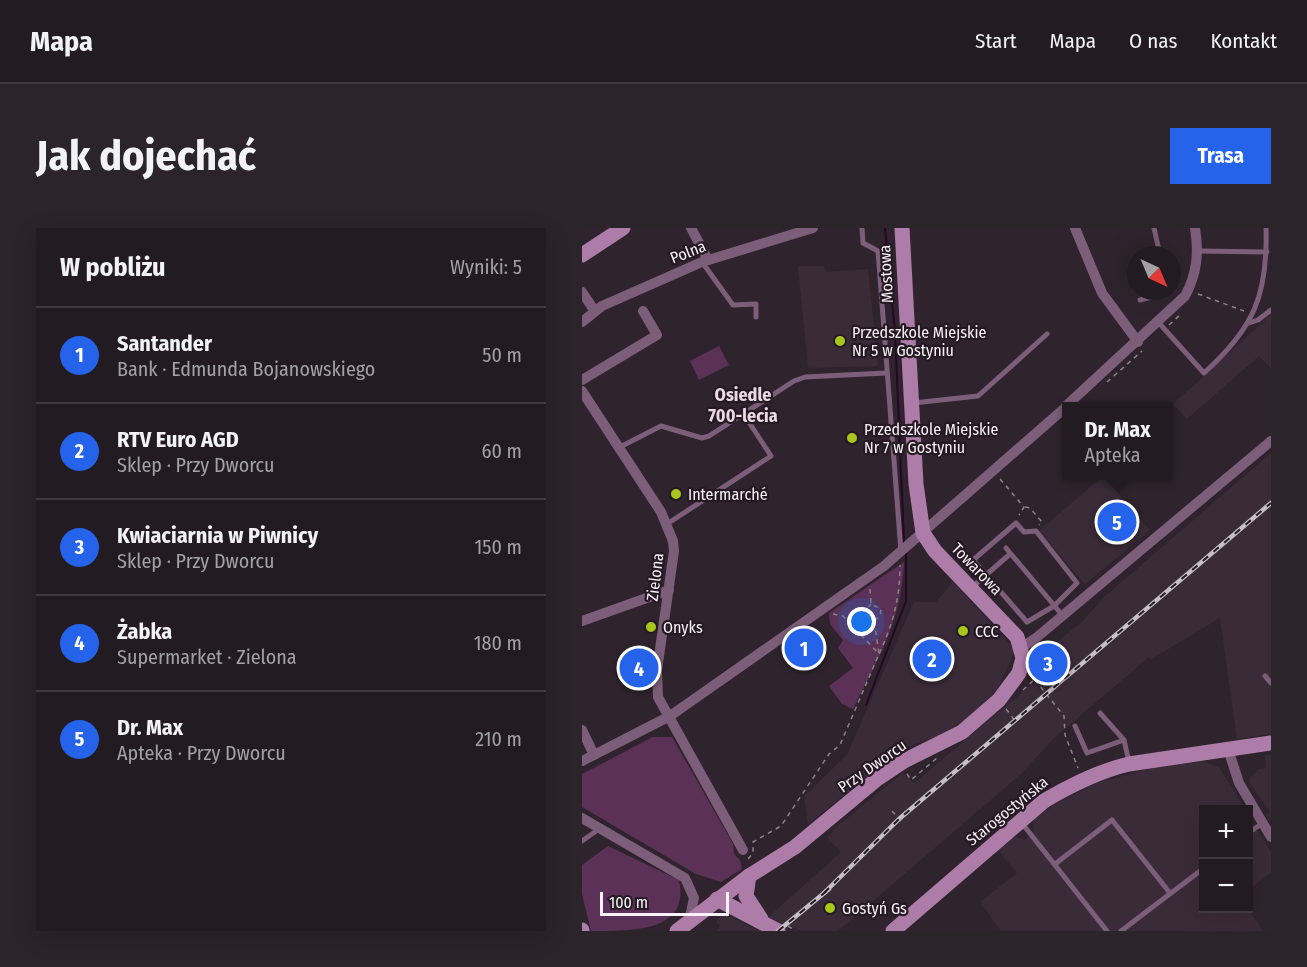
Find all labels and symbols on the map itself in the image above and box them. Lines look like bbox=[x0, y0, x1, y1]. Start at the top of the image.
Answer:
street label: Polna bbox=[667, 236, 709, 267]
street label: Mostowa bbox=[875, 244, 897, 304]
north arrow bbox=[1127, 246, 1181, 300]
place label: Przedszkole Miejskie Nr 5 w Gostyniu bbox=[852, 323, 987, 360]
marker: Przedszkole Miejskie Nr 5 w Gostyniu bbox=[833, 334, 847, 348]
district label: Osiedle 700-lecia bbox=[708, 384, 778, 427]
place label: Przedszkole Miejskie Nr 7 w Gostyniu bbox=[864, 420, 999, 457]
marker: Przedszkole Miejskie Nr 7 w Gostyniu bbox=[845, 431, 859, 445]
place label: Intermarché bbox=[688, 485, 768, 504]
marker: Intermarché bbox=[669, 487, 683, 501]
pin: 5 bbox=[1098, 500, 1136, 544]
street label: Towarowa bbox=[948, 539, 1006, 599]
street label: Zielona bbox=[643, 552, 667, 602]
your location bbox=[847, 607, 876, 636]
place label: Onyks bbox=[663, 618, 703, 637]
marker: Onyks bbox=[644, 620, 658, 634]
place label: CCC bbox=[975, 622, 999, 641]
marker: CCC bbox=[956, 624, 970, 638]
pin: 1 bbox=[784, 626, 824, 670]
pin: 2 bbox=[912, 636, 952, 682]
pin: 3 bbox=[1028, 640, 1068, 686]
pin: 4 bbox=[620, 646, 658, 690]
street label: Przy Dworcu bbox=[834, 736, 910, 796]
street label: Starogostyńska bbox=[962, 772, 1052, 850]
scale bar bbox=[600, 889, 729, 916]
place label: Gostyń Gs bbox=[842, 899, 907, 918]
marker: Gostyń Gs bbox=[823, 901, 837, 915]

